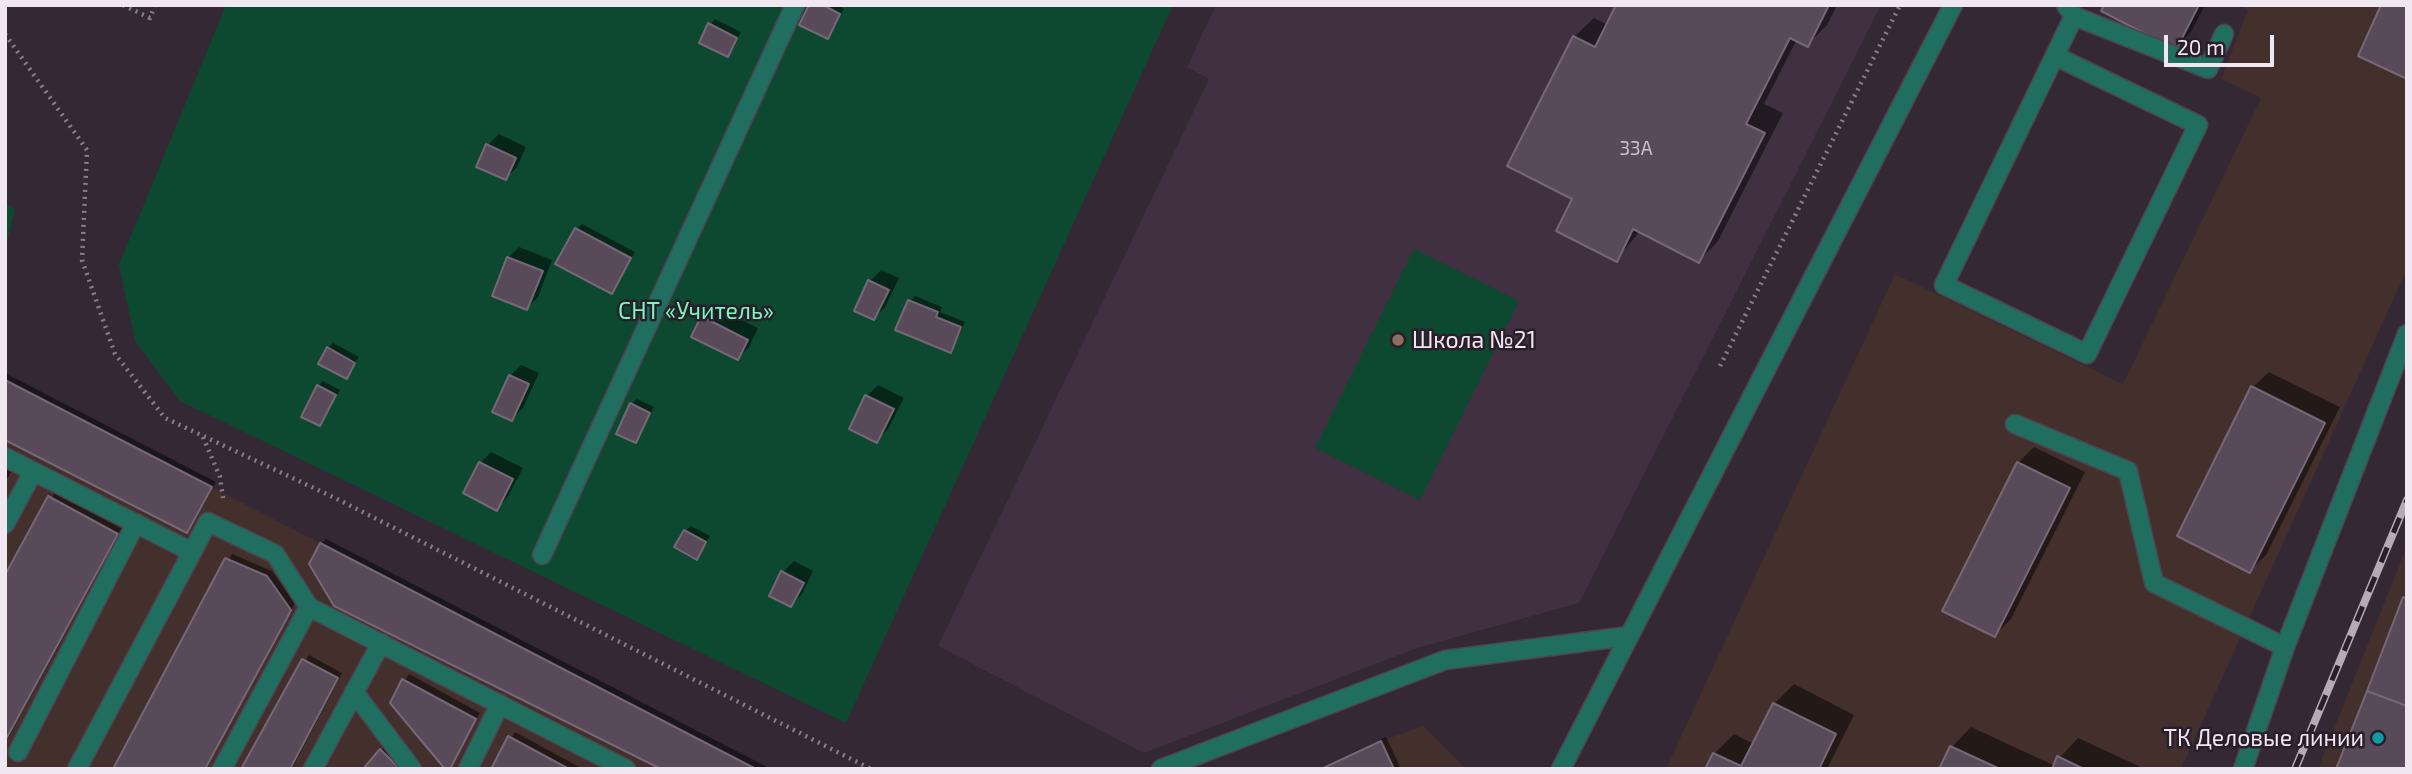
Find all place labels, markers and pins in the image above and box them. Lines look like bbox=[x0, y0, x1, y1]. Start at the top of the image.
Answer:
place label: Школа №21 bbox=[1412, 326, 1536, 354]
marker: Школа №21 bbox=[1390, 332, 1406, 348]
place label: ТК Деловые линии bbox=[2164, 724, 2364, 752]
marker: ТК Деловые линии bbox=[2370, 730, 2386, 746]

